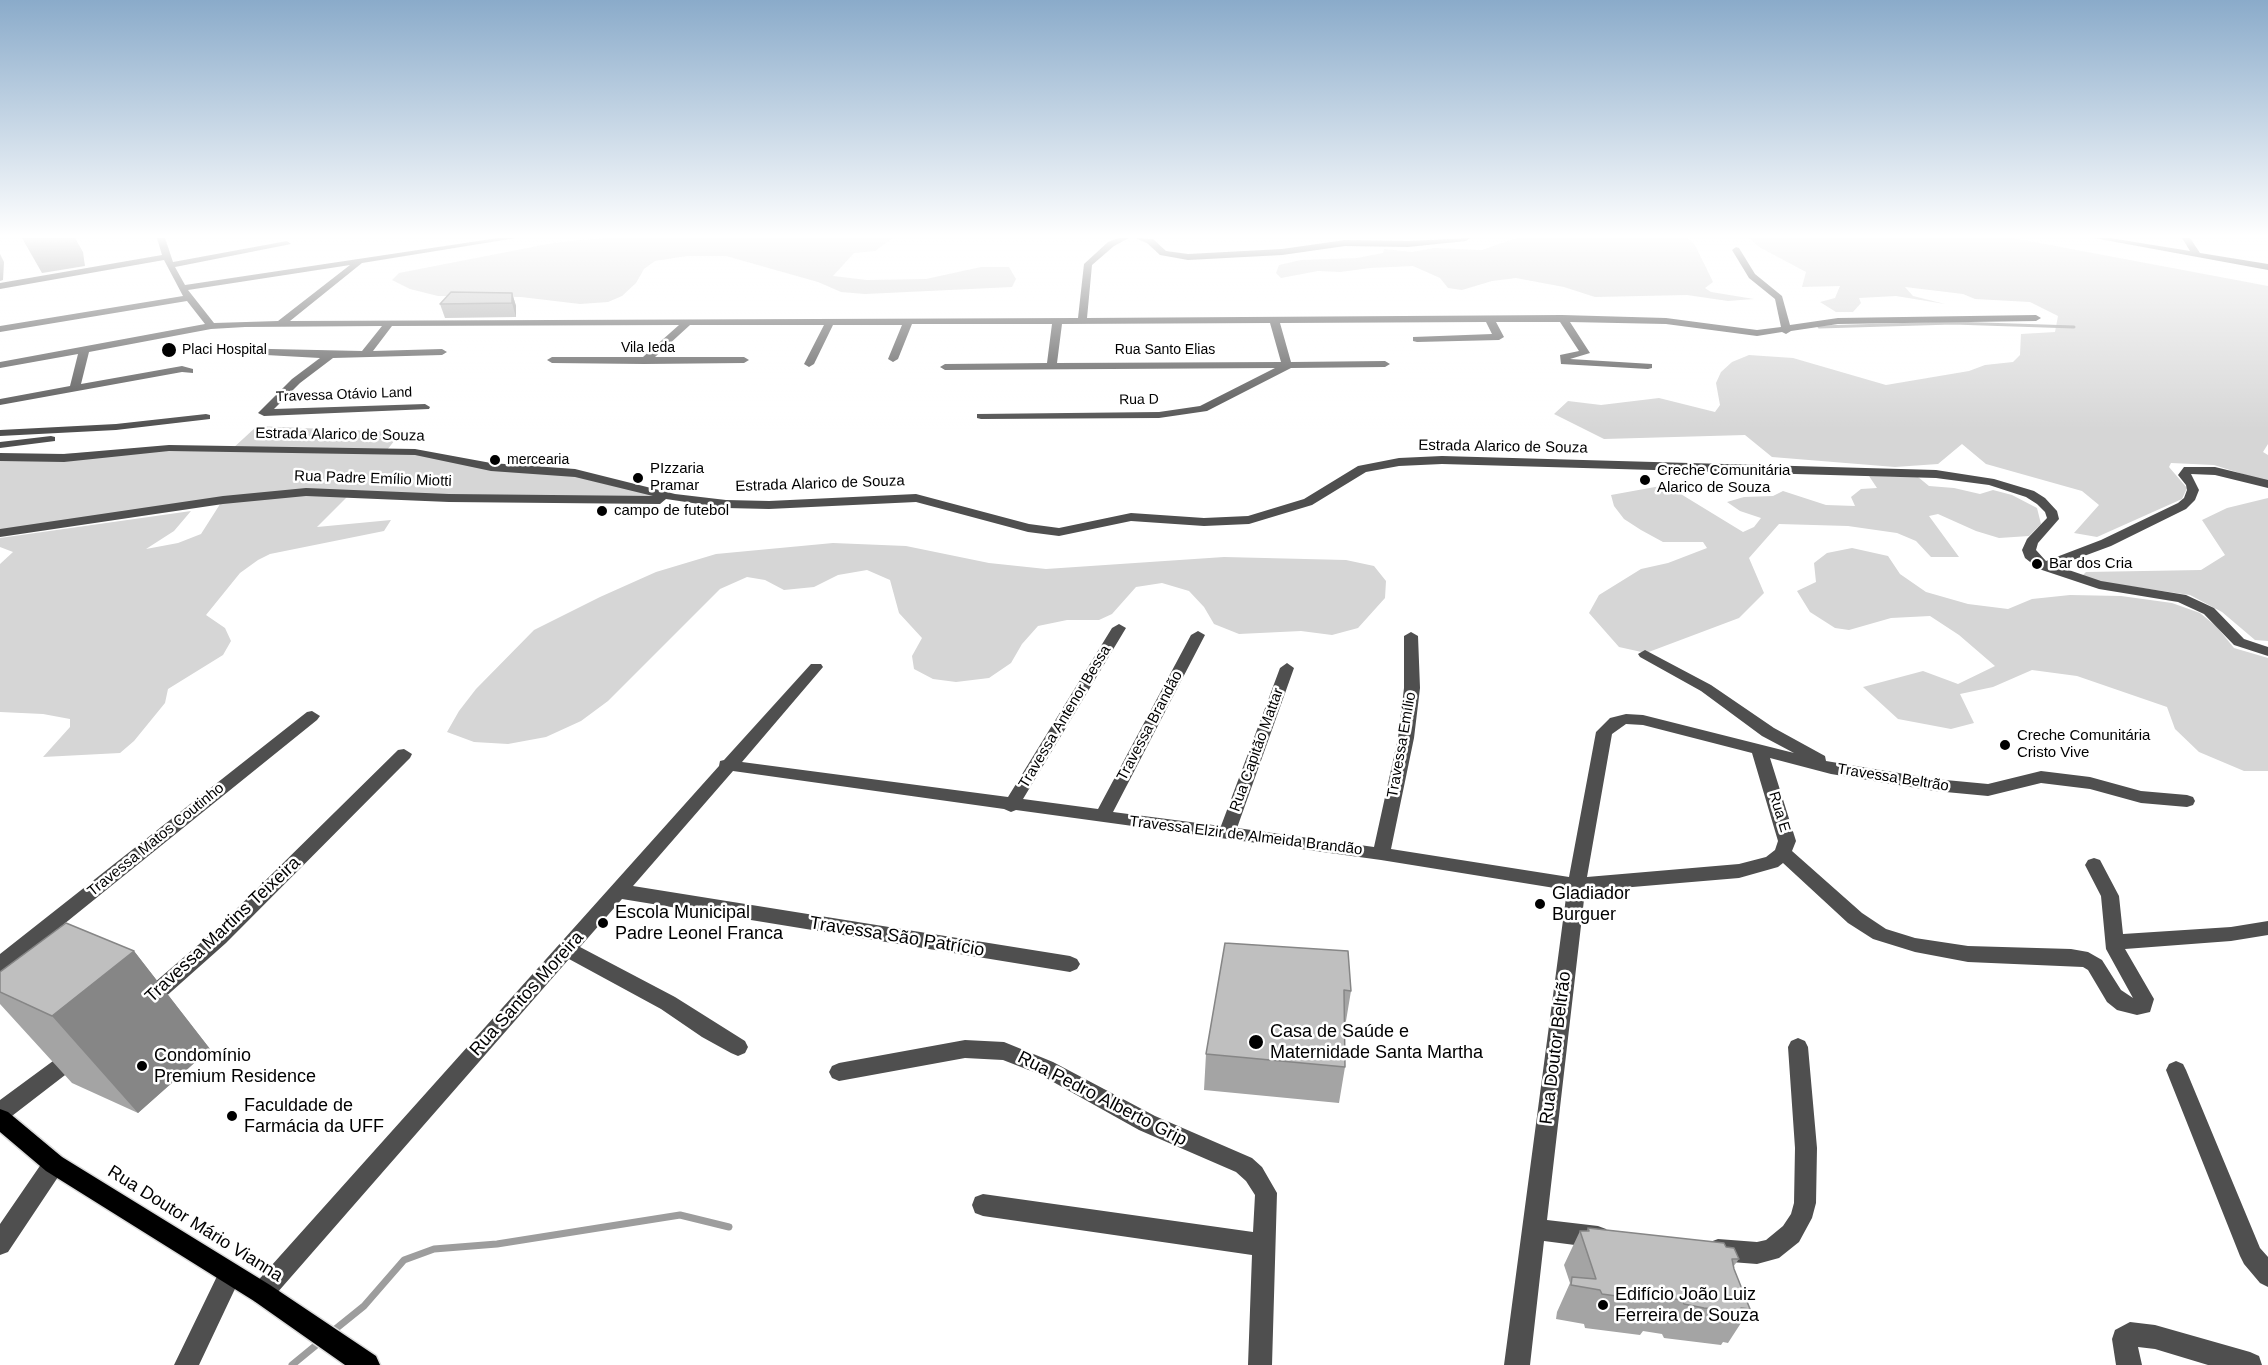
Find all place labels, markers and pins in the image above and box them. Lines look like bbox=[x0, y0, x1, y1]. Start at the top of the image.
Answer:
marker: Placi Hospital bbox=[160, 341, 178, 359]
place label: Placi Hospital bbox=[182, 342, 267, 358]
place label: mercearia bbox=[507, 452, 569, 468]
marker: mercearia bbox=[488, 453, 502, 467]
place label: PIzzaria Pramar bbox=[650, 460, 704, 495]
place label: Creche Comunitária Alarico de Souza bbox=[1657, 462, 1790, 497]
marker: PIzzaria Pramar bbox=[631, 471, 645, 485]
marker: Creche Comunitária Alarico de Souza bbox=[1638, 473, 1652, 487]
place label: campo de futebol bbox=[614, 502, 729, 520]
marker: campo de futebol bbox=[595, 504, 609, 518]
place label: Bar dos Cria bbox=[2049, 555, 2132, 573]
marker: Bar dos Cria bbox=[2030, 557, 2044, 571]
place label: Creche Comunitária Cristo Vive bbox=[2017, 727, 2150, 762]
marker: Creche Comunitária Cristo Vive bbox=[1998, 738, 2012, 752]
place label: Gladiador Burguer bbox=[1552, 883, 1630, 926]
marker: Gladiador Burguer bbox=[1533, 897, 1547, 911]
place label: Escola Municipal Padre Leonel Franca bbox=[615, 902, 783, 944]
marker: Escola Municipal Padre Leonel Franca bbox=[596, 916, 610, 930]
place label: Casa de Saúde e Maternidade Santa Martha bbox=[1270, 1021, 1483, 1064]
marker: Casa de Saúde e Maternidade Santa Martha bbox=[1247, 1033, 1265, 1051]
place label: Condomínio Premium Residence bbox=[154, 1045, 316, 1088]
marker: Condomínio Premium Residence bbox=[135, 1059, 149, 1073]
place label: Faculdade de Farmácia da UFF bbox=[244, 1095, 384, 1138]
marker: Faculdade de Farmácia da UFF bbox=[225, 1109, 239, 1123]
place label: Edifício João Luiz Ferreira de Souza bbox=[1615, 1284, 1759, 1326]
marker: Edifício João Luiz Ferreira de Souza bbox=[1596, 1298, 1610, 1312]

